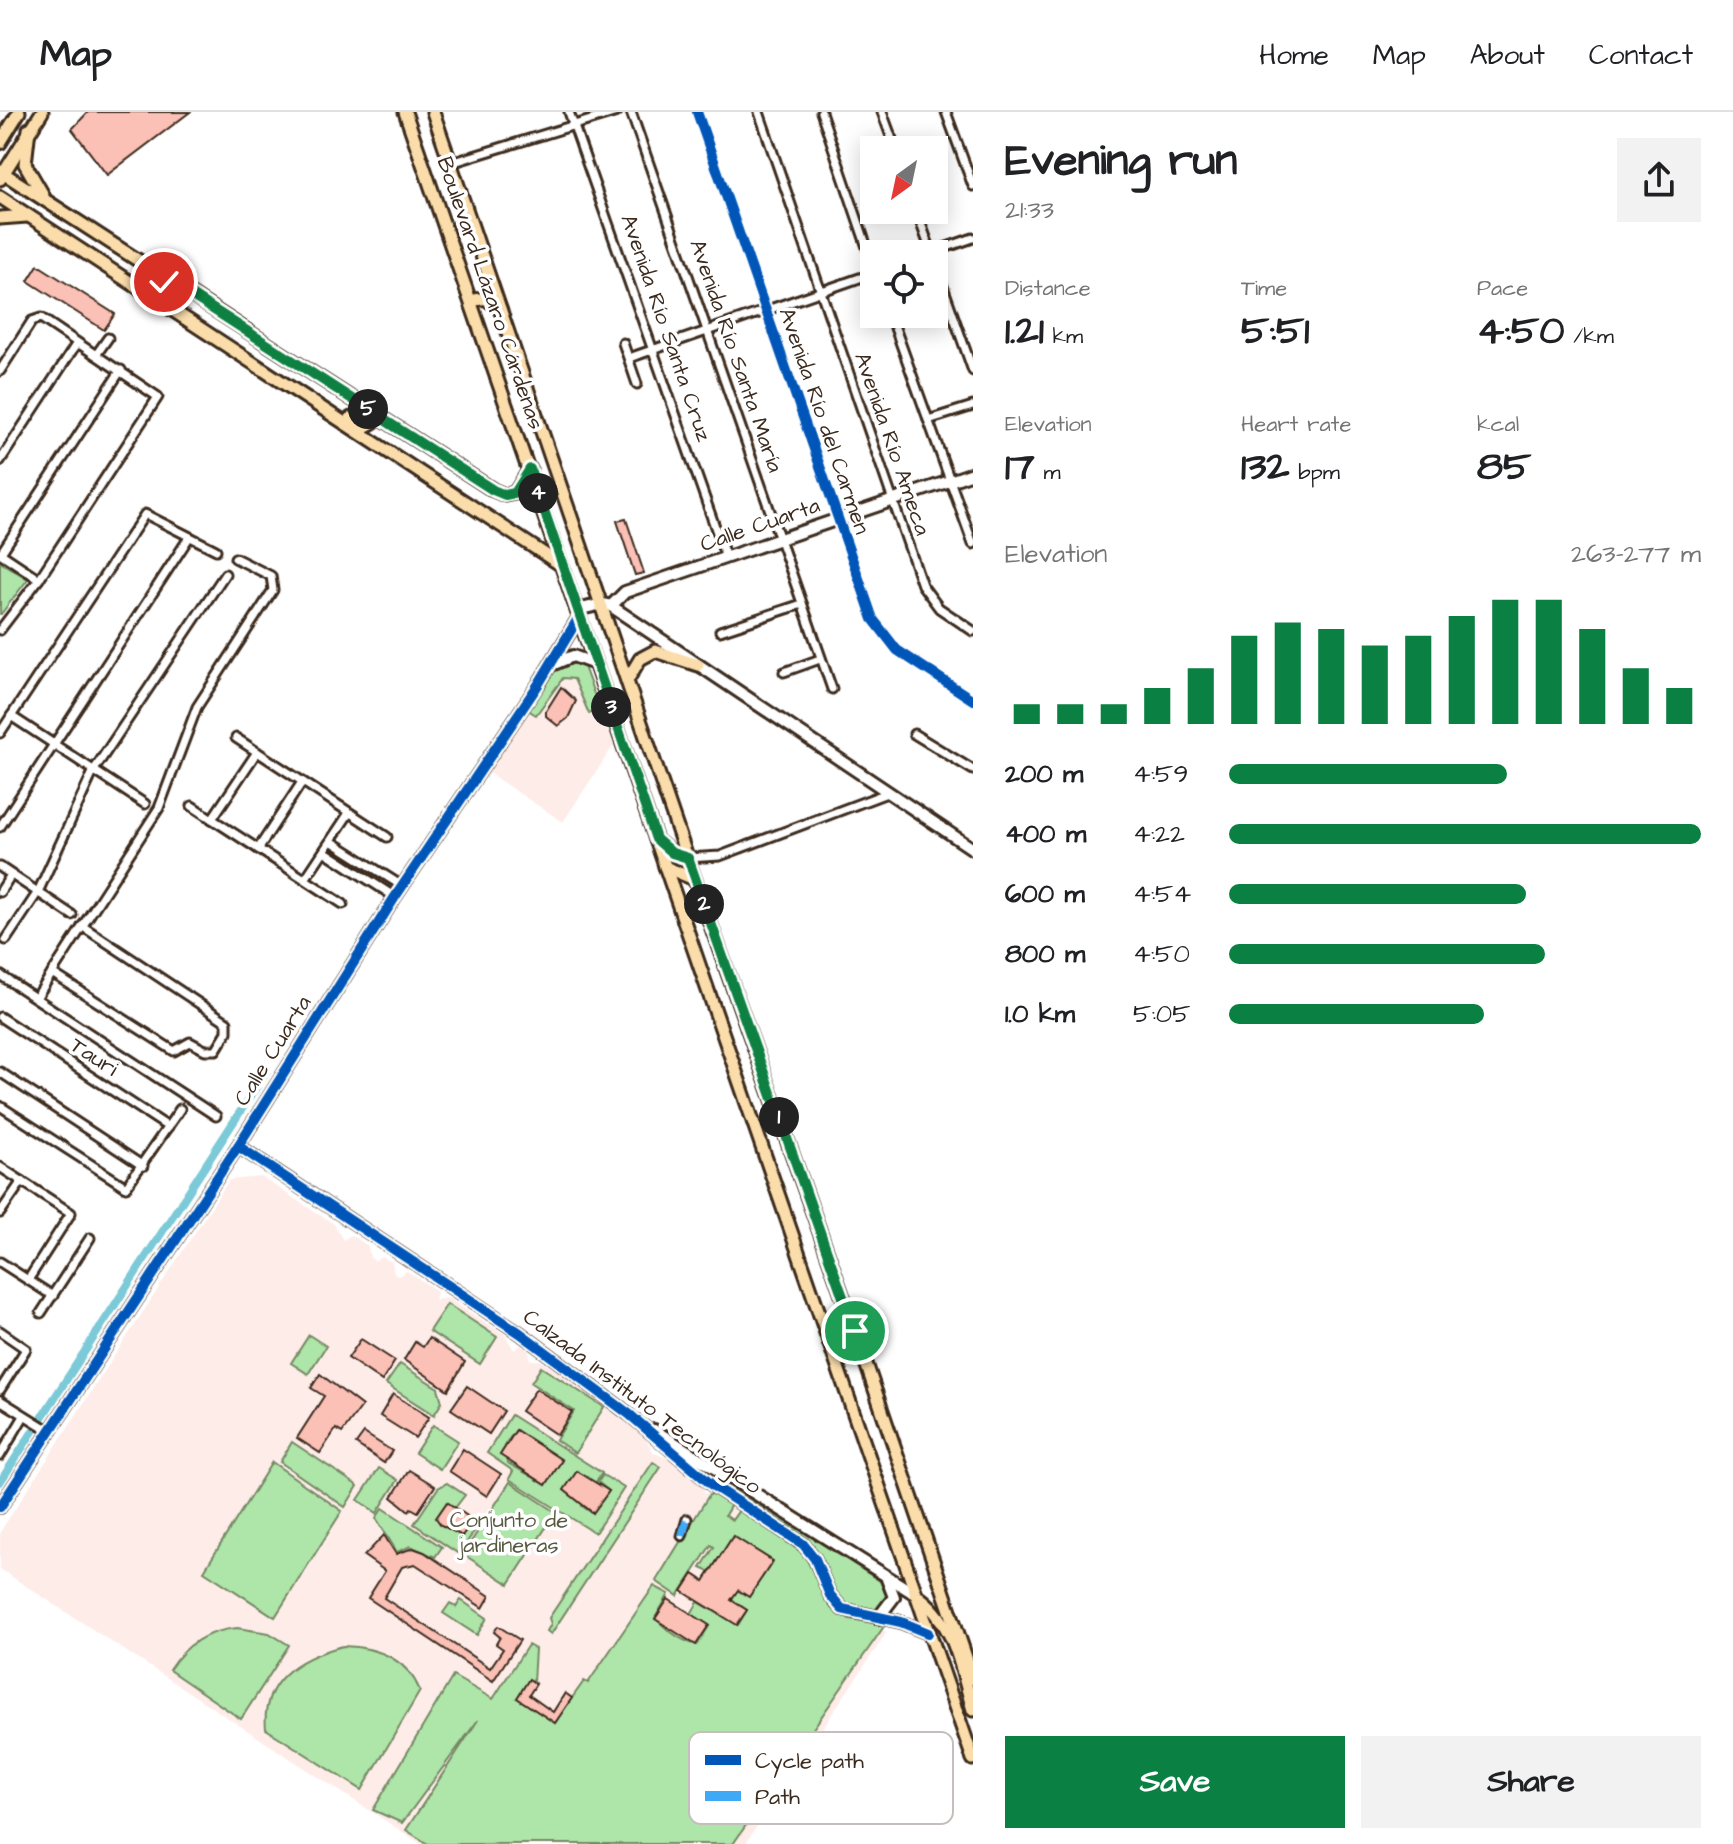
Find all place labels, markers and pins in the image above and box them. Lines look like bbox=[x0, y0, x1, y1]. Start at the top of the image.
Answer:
pin bbox=[130, 248, 198, 316]
pin: 5 bbox=[348, 389, 388, 429]
pin: 4 bbox=[518, 473, 558, 513]
pin: 3 bbox=[591, 687, 631, 727]
pin: 2 bbox=[684, 884, 724, 924]
pin: 1 bbox=[759, 1097, 799, 1137]
pin bbox=[821, 1297, 889, 1365]

